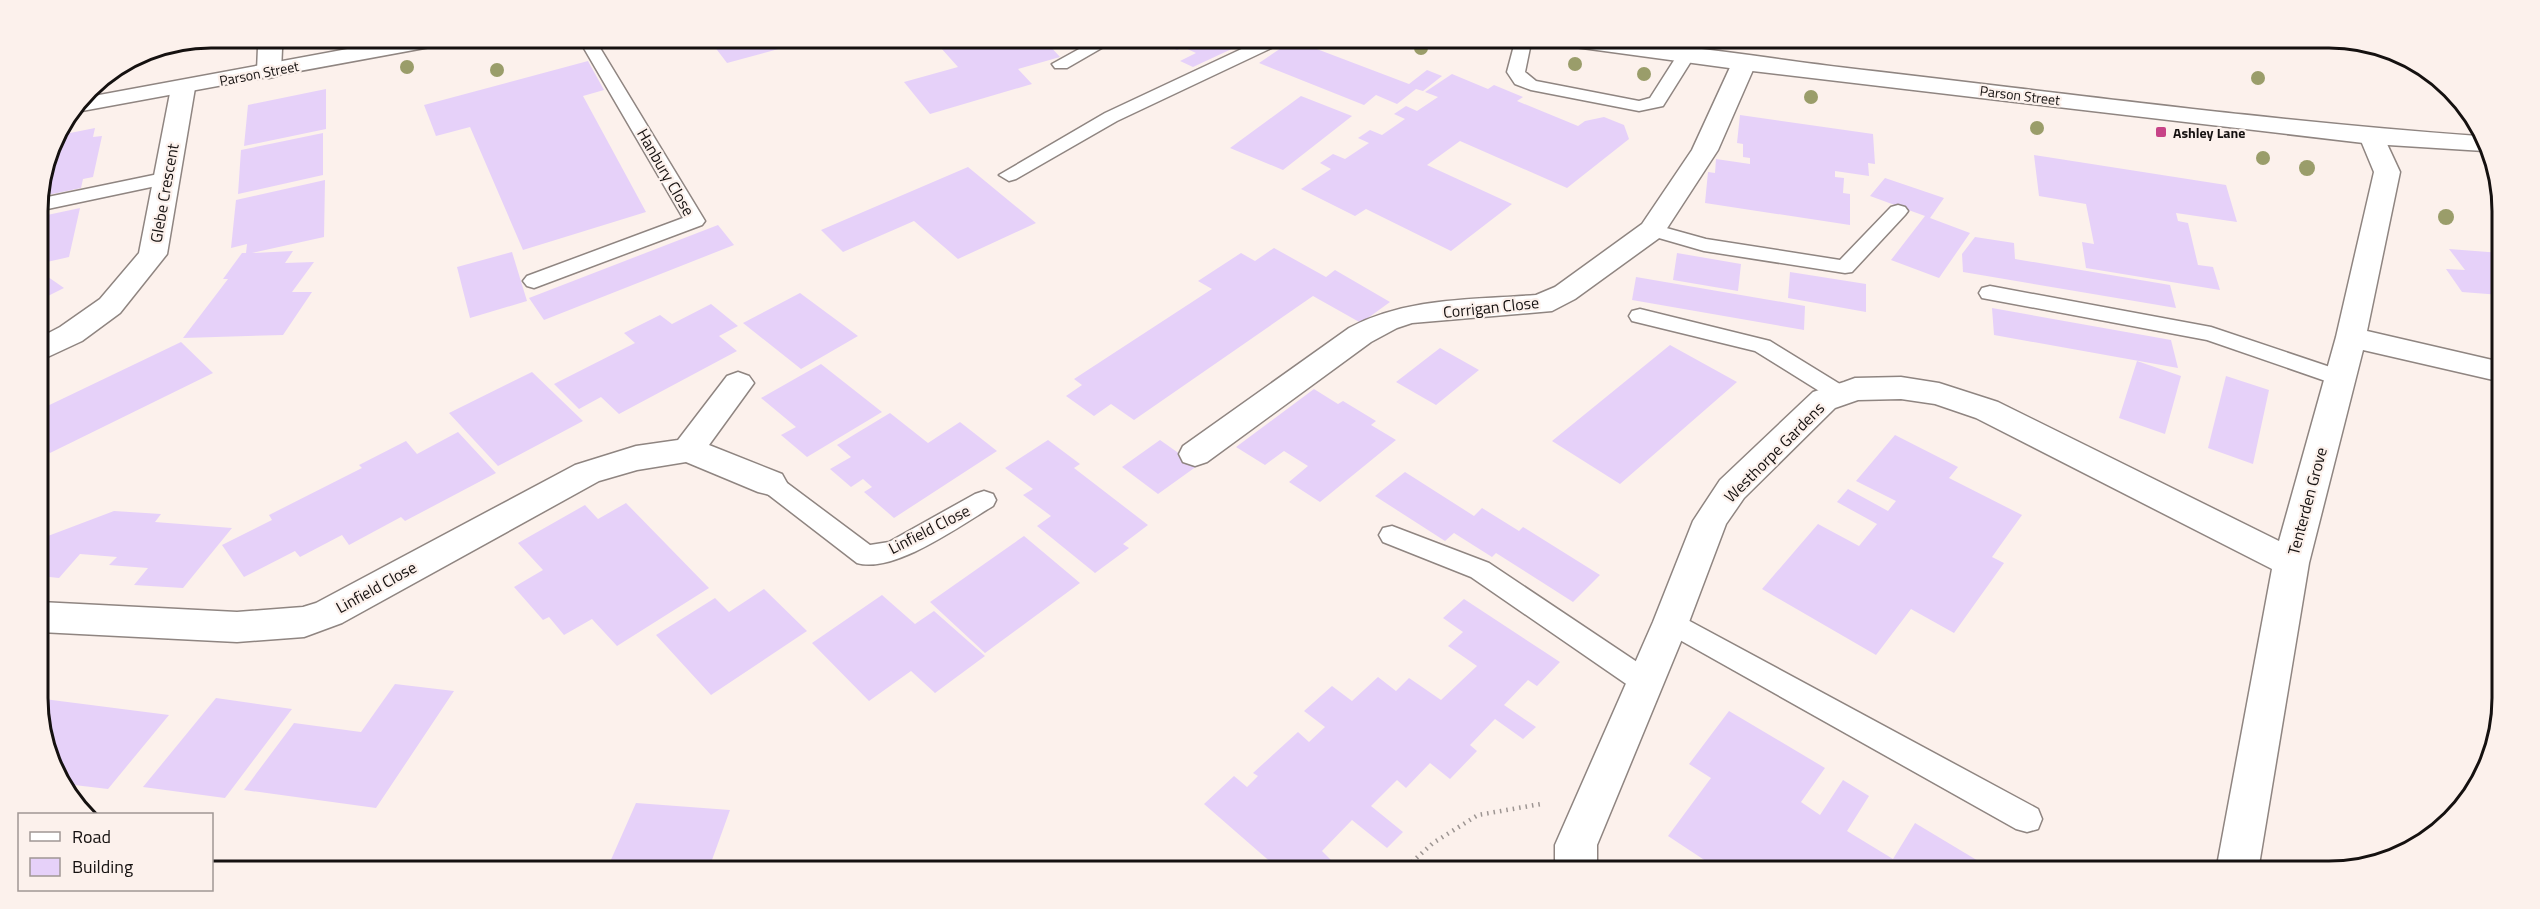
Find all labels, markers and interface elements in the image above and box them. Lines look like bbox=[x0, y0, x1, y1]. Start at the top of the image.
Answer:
street label: Parson Street bbox=[217, 55, 301, 91]
street label: Parson Street bbox=[1979, 80, 2061, 110]
place label: Ashley Lane bbox=[2173, 122, 2245, 143]
street label: Hanbury Close bbox=[631, 124, 701, 220]
marker: Ashley Lane bbox=[2154, 125, 2168, 139]
street label: Glebe Crescent bbox=[143, 141, 185, 244]
street label: Corrigan Close bbox=[1442, 290, 1540, 324]
street label: Westhorpe Gardens bbox=[1718, 396, 1830, 508]
street label: Tenterden Grove bbox=[2281, 445, 2333, 557]
street label: Linfield Close bbox=[884, 498, 974, 560]
street label: Linfield Close bbox=[331, 555, 421, 619]
legend bbox=[18, 813, 213, 891]
text: Road bbox=[72, 823, 111, 850]
text: Building bbox=[72, 853, 133, 880]

